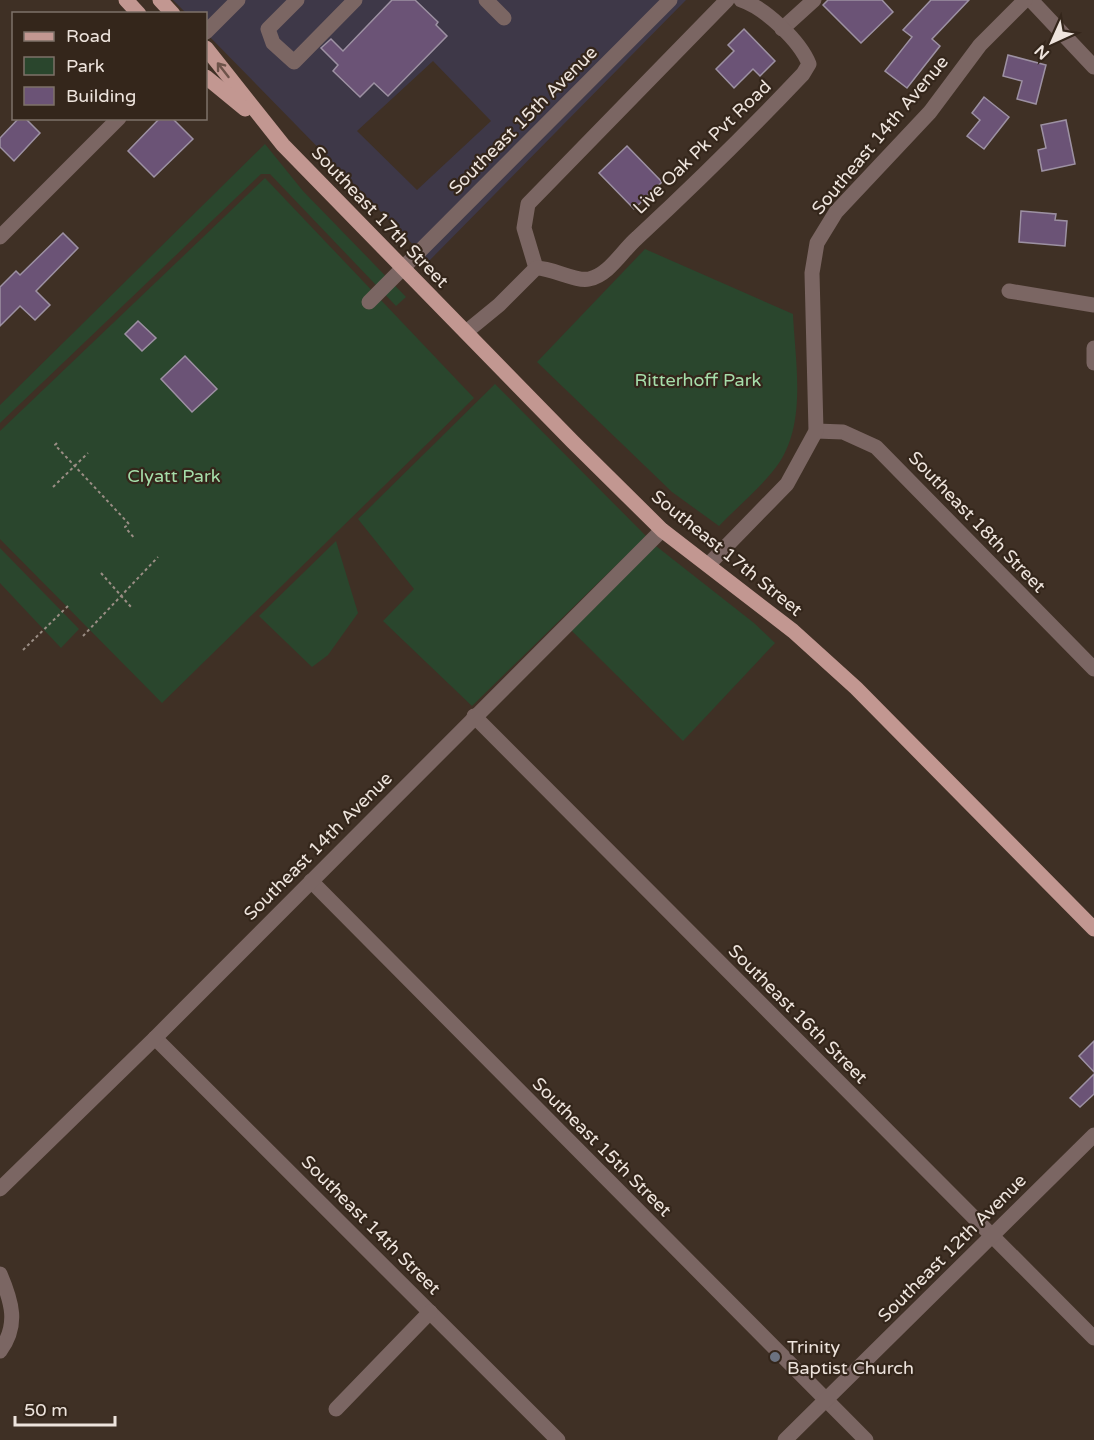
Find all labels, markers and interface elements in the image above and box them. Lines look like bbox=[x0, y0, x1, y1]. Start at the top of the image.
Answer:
legend bbox=[12, 12, 207, 120]
north arrow bbox=[1022, 12, 1082, 72]
text: Road bbox=[66, 25, 111, 47]
text: N bbox=[1030, 40, 1054, 64]
street label: Southeast 15th Avenue bbox=[444, 41, 602, 199]
street label: Southeast 14th Avenue bbox=[807, 51, 953, 219]
text: Park bbox=[66, 55, 105, 77]
one-way arrow bbox=[216, 63, 229, 79]
street label: Live Oak Pk Pvt Road bbox=[628, 75, 776, 219]
text: Building bbox=[66, 85, 136, 107]
street label: Southeast 17th Street bbox=[307, 142, 453, 292]
park label: Ritterhoff Park bbox=[635, 369, 762, 391]
street label: Southeast 18th Street bbox=[904, 447, 1050, 597]
park label: Clyatt Park bbox=[127, 465, 221, 487]
street label: Southeast 17th Street bbox=[647, 485, 807, 621]
street label: Southeast 14th Avenue bbox=[239, 767, 397, 925]
street label: Southeast 16th Street bbox=[724, 940, 872, 1088]
street label: Southeast 15th Street bbox=[528, 1073, 676, 1221]
street label: Southeast 14th Street bbox=[297, 1151, 445, 1299]
street label: Southeast 12th Avenue bbox=[873, 1169, 1031, 1327]
place label: Trinity Baptist Church bbox=[787, 1336, 914, 1379]
marker: Trinity Baptist Church bbox=[768, 1350, 782, 1364]
scale bar bbox=[15, 1389, 116, 1427]
text: 50 m bbox=[24, 1399, 68, 1421]

